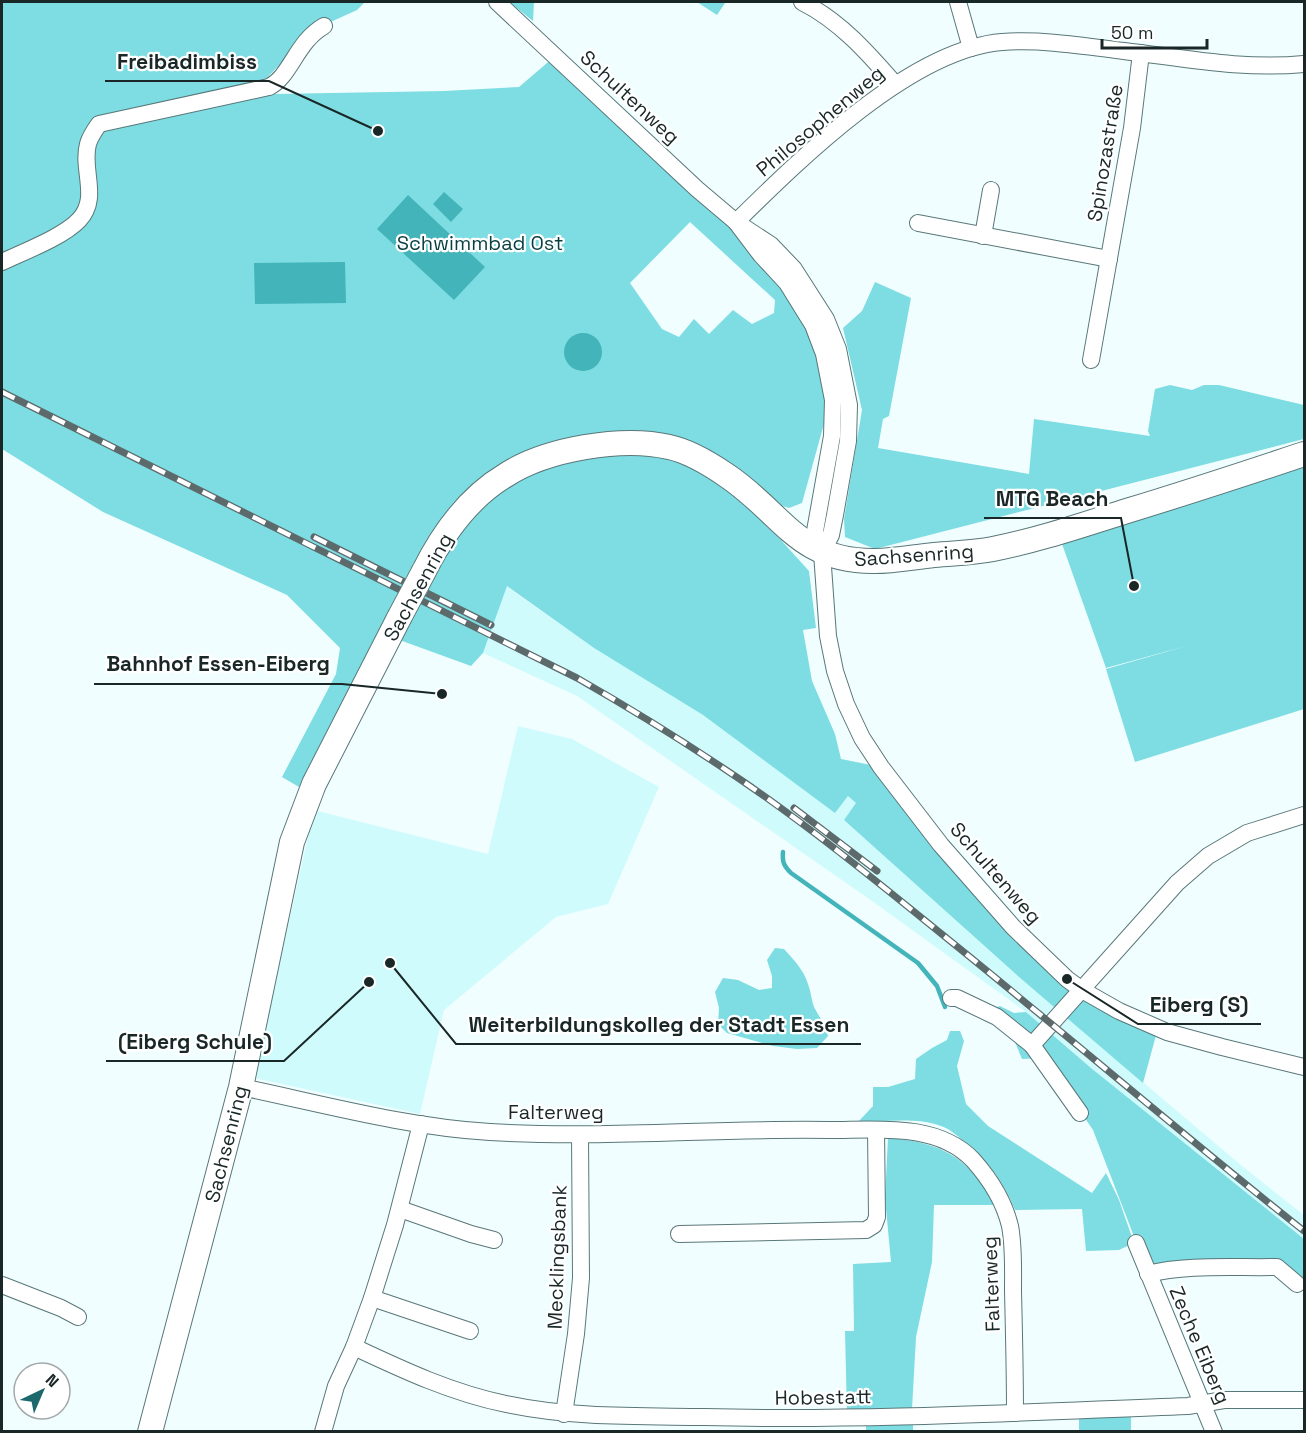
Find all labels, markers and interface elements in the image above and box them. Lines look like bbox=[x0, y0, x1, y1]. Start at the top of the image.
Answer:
scale bar bbox=[1102, 12, 1207, 50]
text: 50 m bbox=[1111, 21, 1153, 44]
callout: Freibadimbiss bbox=[105, 42, 269, 81]
street label: Schultenweg bbox=[575, 44, 685, 150]
text: Freibadimbiss bbox=[117, 48, 257, 75]
street label: Philosophenweg bbox=[751, 60, 889, 182]
street label: Spinozastraße bbox=[1081, 82, 1129, 224]
park label: Schwimmbad Ost bbox=[397, 230, 563, 256]
callout: MTG Beach bbox=[984, 479, 1121, 518]
text: MTG Beach bbox=[996, 485, 1108, 512]
street label: Sachsenring bbox=[378, 528, 458, 646]
street label: Sachsenring bbox=[853, 538, 975, 572]
callout: Bahnhof Essen-Eiberg bbox=[94, 645, 342, 684]
text: Bahnhof Essen-Eiberg bbox=[106, 650, 330, 677]
street label: Schultenweg bbox=[945, 817, 1047, 929]
callout: Eiberg (S) bbox=[1138, 985, 1261, 1024]
text: Eiberg (S) bbox=[1150, 991, 1248, 1018]
callout: Weiterbildungskolleg der Stadt Essen bbox=[456, 1005, 861, 1044]
text: Weiterbildungskolleg der Stadt Essen bbox=[469, 1011, 849, 1038]
callout: (Eiberg Schule) bbox=[106, 1022, 284, 1061]
text: (Eiberg Schule) bbox=[118, 1028, 272, 1055]
street label: Sachsenring bbox=[199, 1083, 253, 1205]
street label: Falterweg bbox=[508, 1099, 604, 1125]
street label: Mecklingsbank bbox=[541, 1184, 573, 1330]
street label: Falterweg bbox=[976, 1236, 1006, 1332]
street label: Zeche Eiberg bbox=[1164, 1282, 1236, 1408]
north arrow bbox=[12, 1361, 72, 1421]
text: N bbox=[41, 1369, 63, 1392]
street label: Hobestatt bbox=[774, 1383, 872, 1411]

